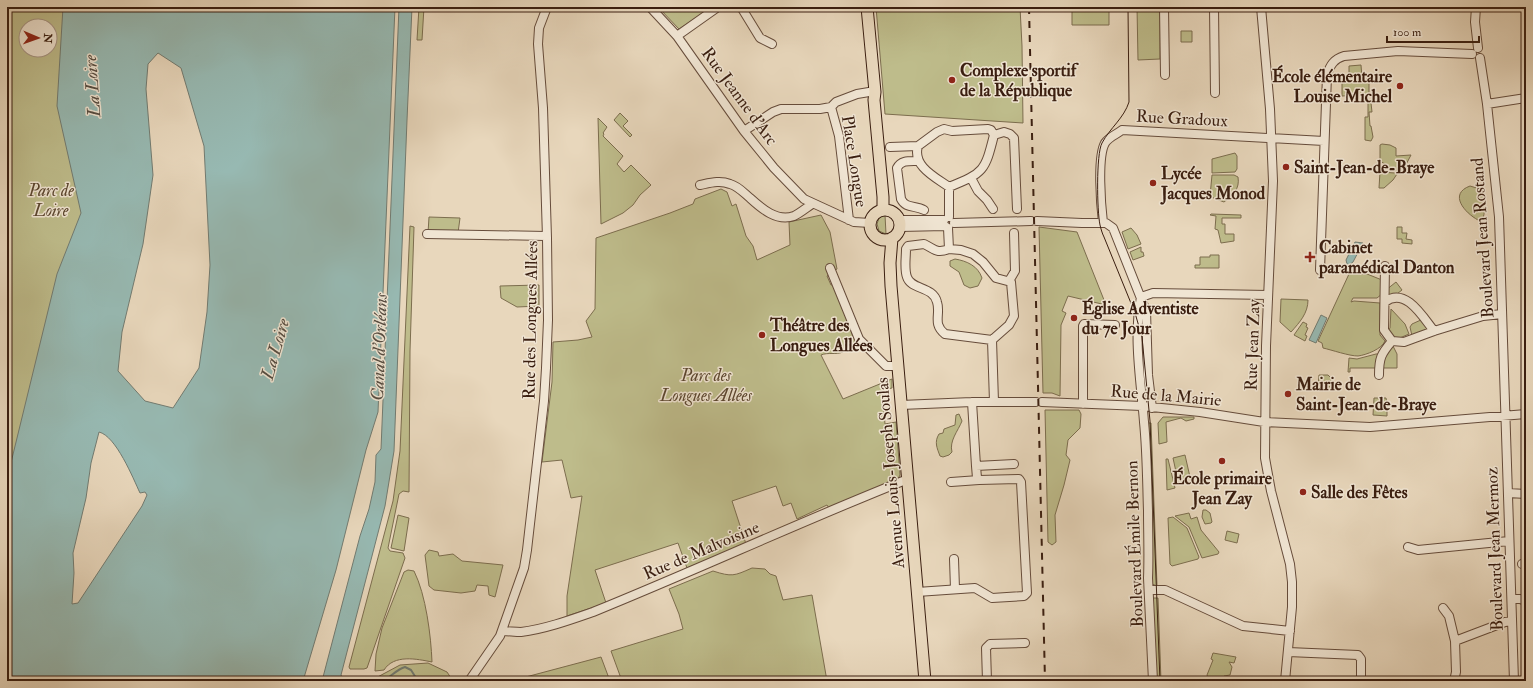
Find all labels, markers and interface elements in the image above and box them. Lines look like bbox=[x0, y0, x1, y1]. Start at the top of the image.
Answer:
north arrow bbox=[18, 18, 58, 58]
scale bar bbox=[1387, 18, 1479, 44]
text: 100 m bbox=[1393, 25, 1422, 40]
text: N bbox=[41, 32, 54, 45]
street label: Rue Jeanne d'Arc bbox=[696, 43, 782, 150]
water label: La Loire bbox=[79, 53, 106, 119]
place label: Complexe sportif de la République bbox=[960, 60, 1080, 102]
place label: École élémentaire Louise Michel bbox=[1272, 64, 1393, 107]
marker: Complexe sportif de la République bbox=[947, 75, 957, 85]
marker: École élémentaire Louise Michel bbox=[1395, 81, 1405, 91]
street label: Rue Gradoux bbox=[1135, 106, 1229, 131]
street label: Place Longue bbox=[837, 114, 872, 208]
street label: Boulevard Jean Rostand bbox=[1466, 156, 1500, 319]
place label: Saint-Jean-de-Braye bbox=[1294, 157, 1435, 179]
marker: Saint-Jean-de-Braye bbox=[1281, 162, 1291, 172]
place label: Lycée Jacques Monod bbox=[1160, 163, 1266, 205]
marker: Lycée Jacques Monod bbox=[1148, 178, 1158, 188]
park label: Parc de Loire bbox=[27, 180, 74, 221]
place label: Cabinet paramédical Danton bbox=[1318, 237, 1455, 279]
street label: Rue des Longues Allées bbox=[519, 240, 542, 400]
marker: Cabinet paramédical Danton bbox=[1304, 251, 1316, 263]
water label: Canal d'Orléans bbox=[366, 292, 393, 401]
place label: Église Adventiste du 7e Jour bbox=[1082, 296, 1199, 340]
street label: Rue Jean Zay bbox=[1240, 298, 1266, 391]
marker: Église Adventiste du 7e Jour bbox=[1069, 313, 1079, 323]
water label: La Loire bbox=[256, 315, 295, 383]
place label: Théâtre des Longues Allées bbox=[769, 315, 873, 357]
marker: Théâtre des Longues Allées bbox=[757, 330, 767, 340]
park label: Parc des Longues Allées bbox=[659, 365, 752, 406]
place label: Mairie de Saint-Jean-de-Braye bbox=[1295, 374, 1437, 416]
street label: Avenue Louis-Joseph Soulas bbox=[872, 376, 910, 570]
street label: Rue de la Mairie bbox=[1110, 380, 1222, 411]
marker: Mairie de Saint-Jean-de-Braye bbox=[1283, 389, 1293, 399]
marker: École primaire Jean Zay bbox=[1217, 456, 1227, 466]
street label: Boulevard Émile Bernon bbox=[1120, 460, 1148, 628]
place label: École primaire Jean Zay bbox=[1172, 466, 1273, 510]
street label: Boulevard Jean Mermoz bbox=[1481, 467, 1509, 631]
place label: Salle des Fêtes bbox=[1311, 482, 1408, 503]
marker: Salle des Fêtes bbox=[1298, 487, 1308, 497]
street label: Rue de Malvoisine bbox=[640, 517, 762, 584]

